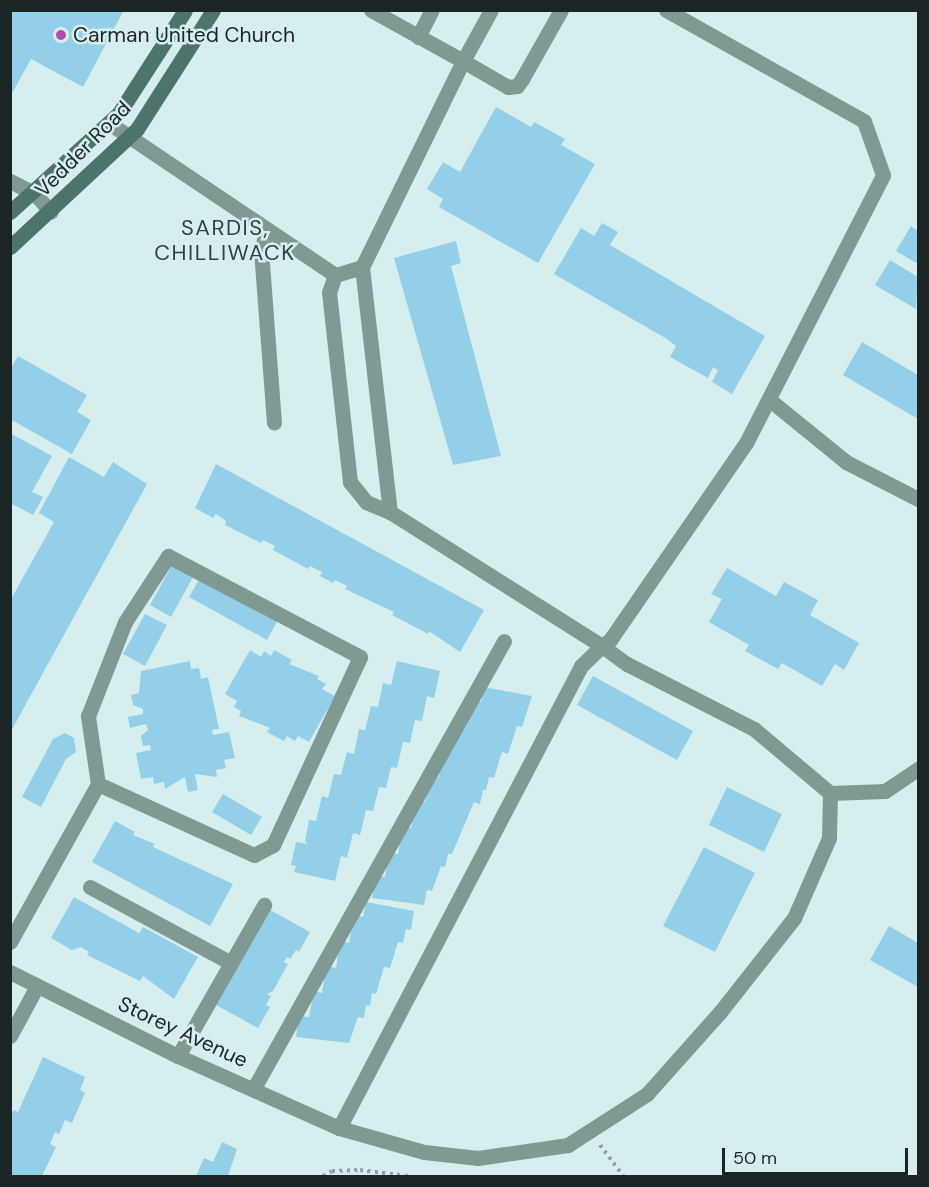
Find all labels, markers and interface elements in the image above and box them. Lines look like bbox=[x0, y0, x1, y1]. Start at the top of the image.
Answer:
place label: Carman United Church bbox=[73, 22, 295, 48]
marker: Carman United Church bbox=[54, 28, 68, 42]
street label: Vedder Road bbox=[30, 96, 136, 202]
district label: SARDIS, CHILLIWACK bbox=[154, 214, 296, 266]
street label: Storey Avenue bbox=[114, 991, 252, 1073]
scale bar bbox=[725, 1136, 911, 1174]
text: 50 m bbox=[733, 1146, 777, 1170]

